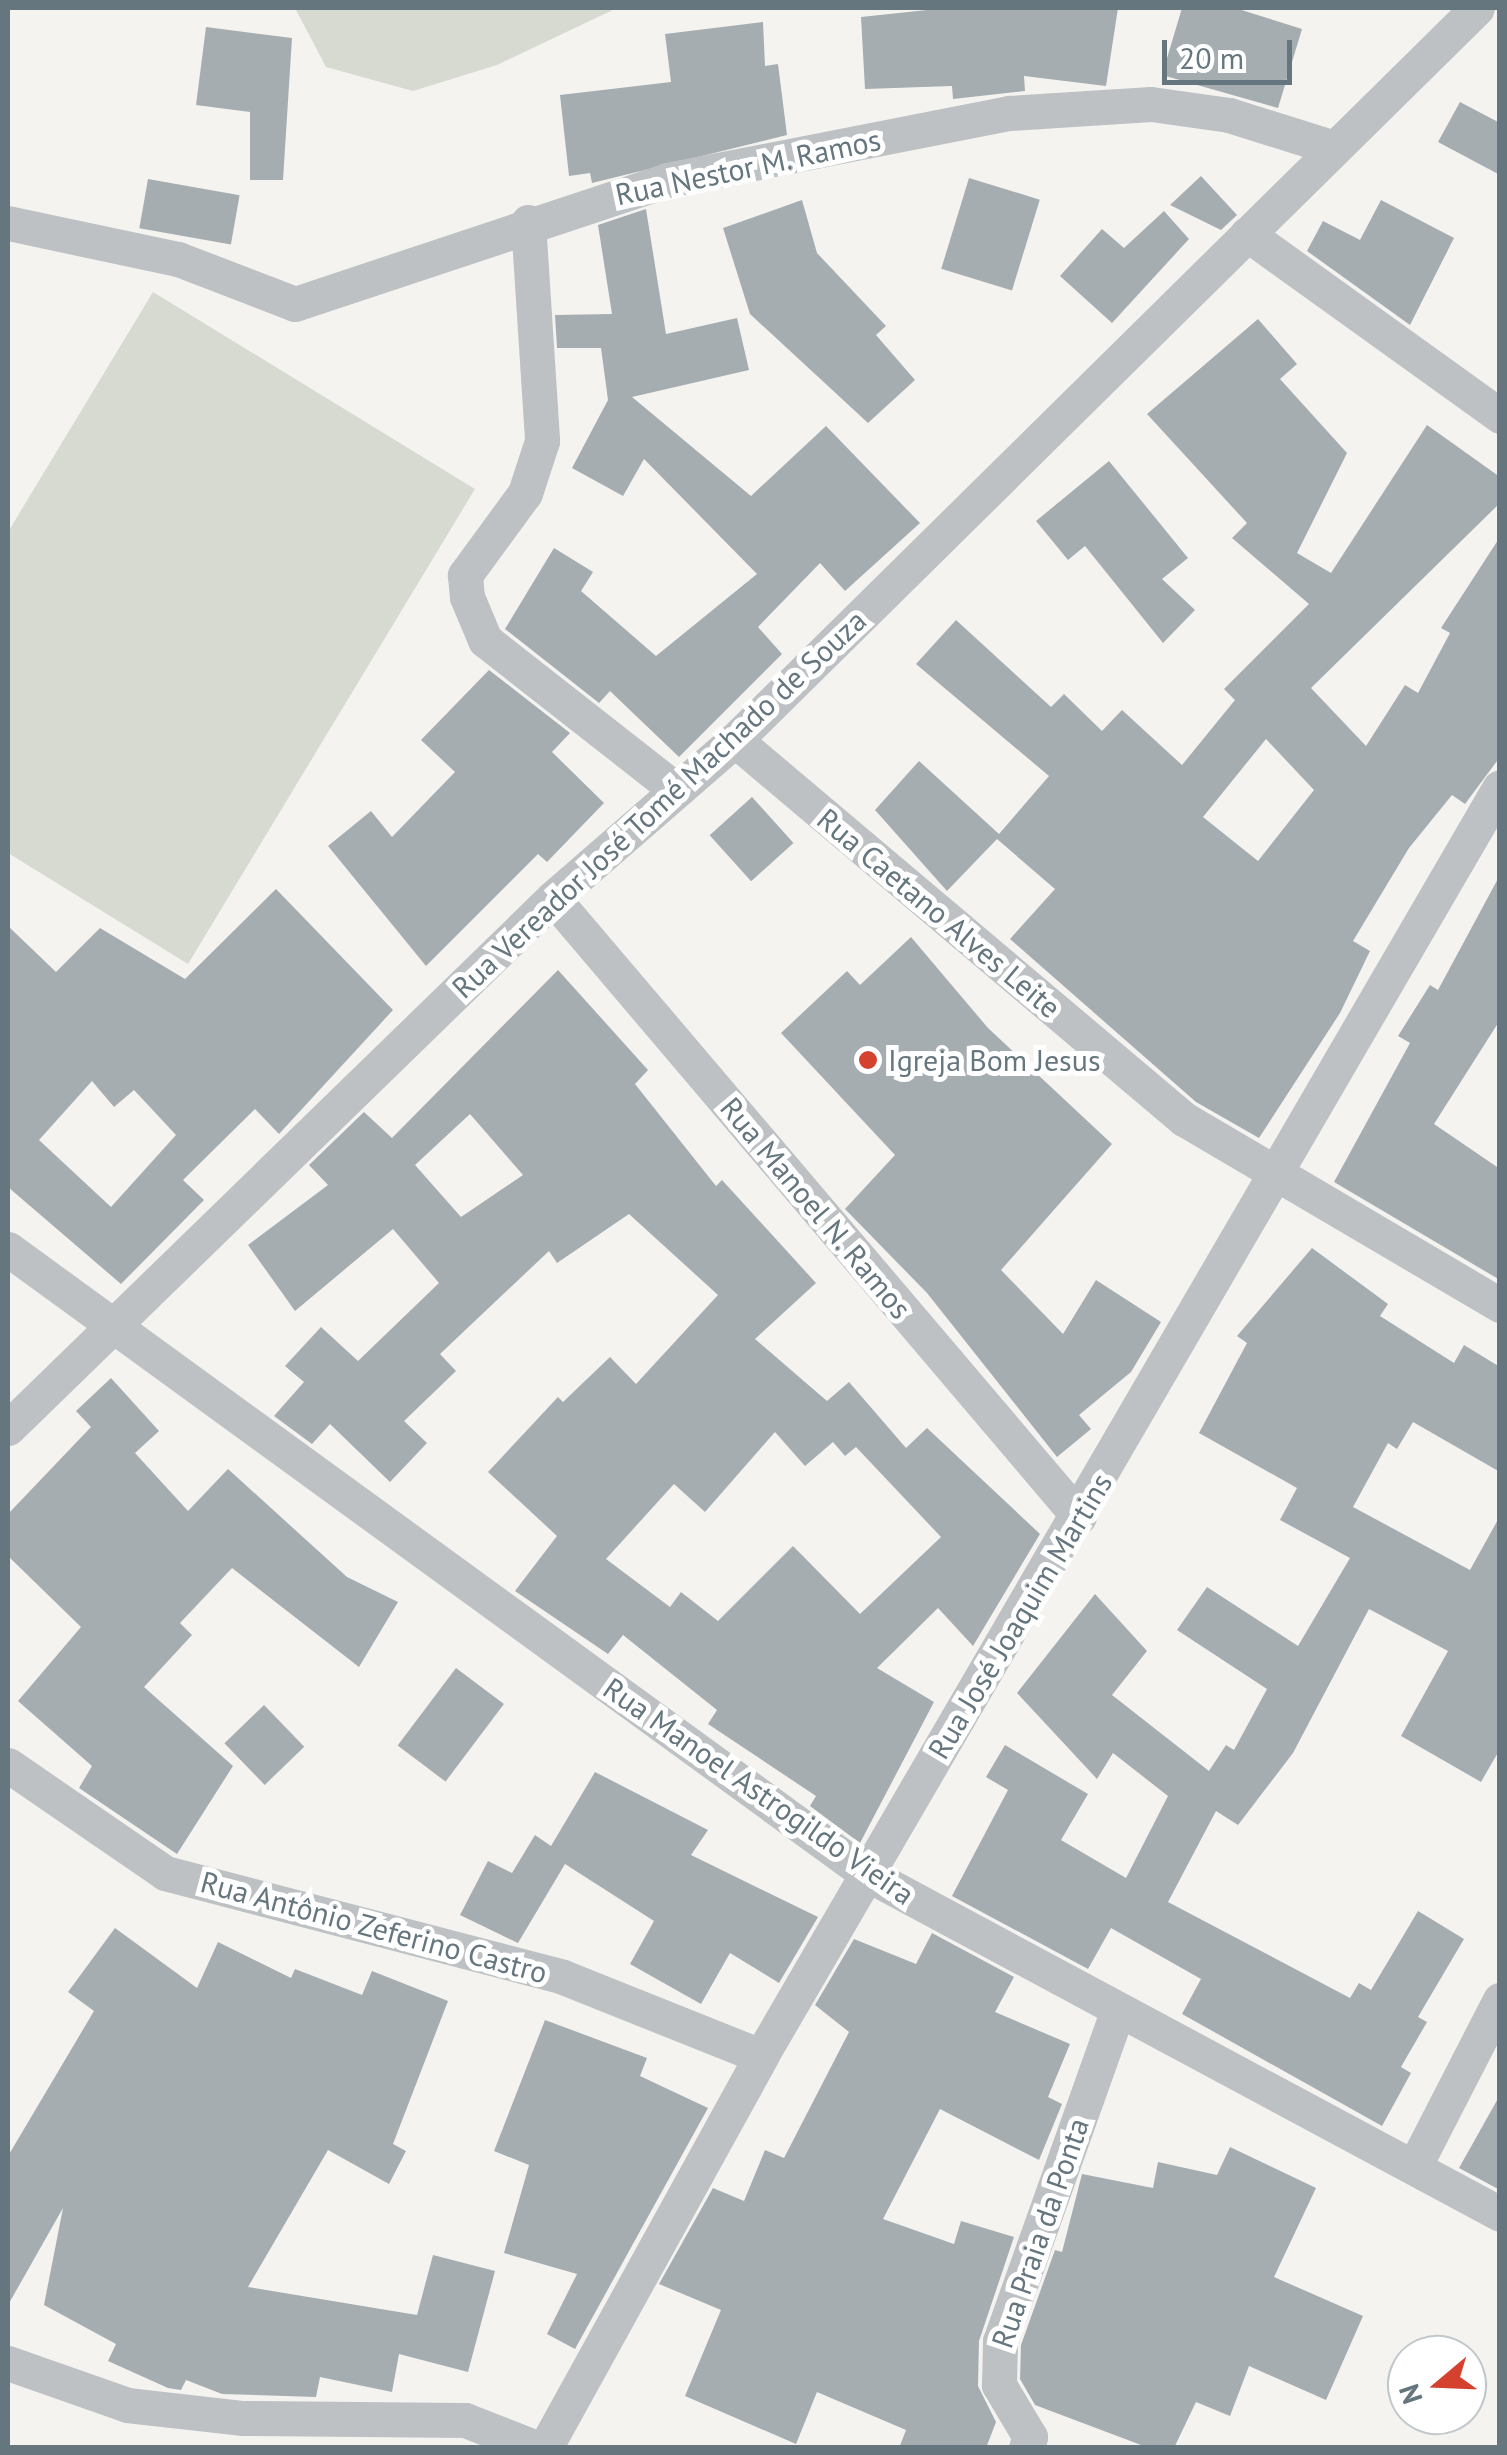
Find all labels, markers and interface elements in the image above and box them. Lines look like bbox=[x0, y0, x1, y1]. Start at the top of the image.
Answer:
scale bar bbox=[1167, 20, 1297, 82]
text: 20 m bbox=[1179, 38, 1244, 77]
street label: Rua Nestor M. Ramos bbox=[611, 121, 885, 213]
street label: Rua Vereador José Tomé Machado de Souza bbox=[444, 602, 874, 1006]
street label: Rua Caetano Alves Leite bbox=[810, 800, 1068, 1026]
place label: Igreja Bom Jesus bbox=[888, 1042, 1101, 1078]
marker: Igreja Bom Jesus bbox=[857, 1049, 879, 1071]
street label: Rua Manoel N. Ramos bbox=[712, 1089, 920, 1327]
street label: Rua José Joaquim Martins bbox=[920, 1467, 1120, 1765]
street label: Rua Manoel Astrogildo Vieira bbox=[596, 1669, 922, 1913]
street label: Rua Antônio Zeferino Castro bbox=[196, 1863, 552, 1991]
street label: Rua Praia da Ponta bbox=[984, 2113, 1096, 2353]
north arrow bbox=[1387, 2335, 1487, 2435]
text: N bbox=[1390, 2380, 1431, 2409]

